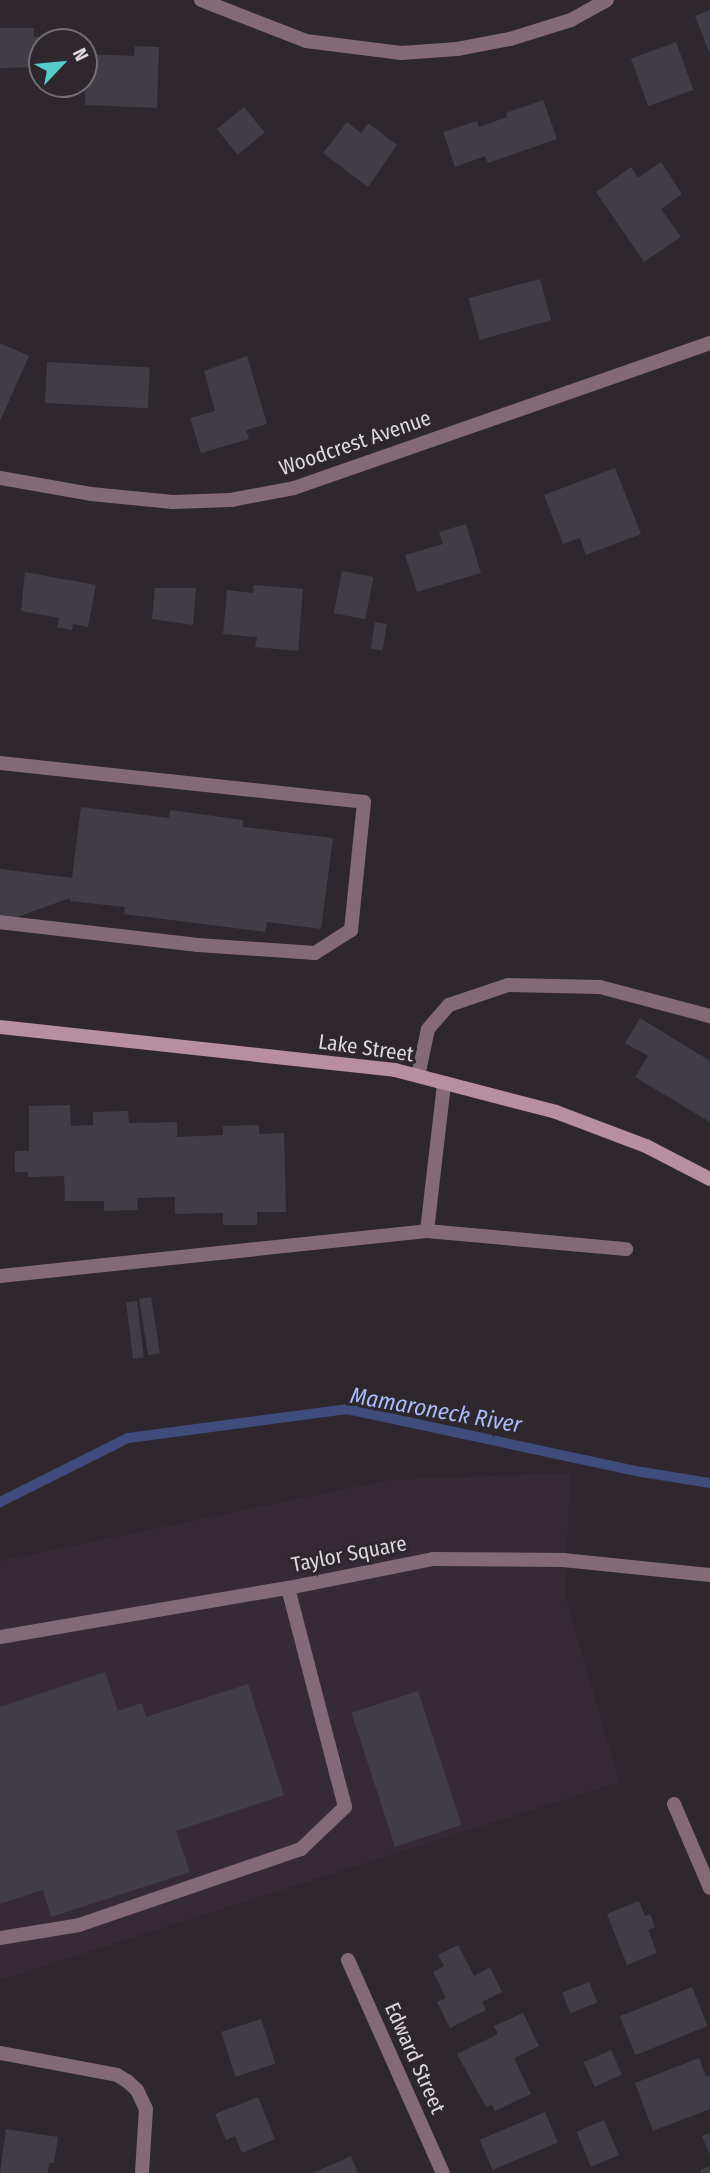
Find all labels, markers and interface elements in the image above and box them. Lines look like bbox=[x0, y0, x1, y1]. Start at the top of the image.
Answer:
north arrow bbox=[28, 28, 98, 98]
text: N bbox=[68, 44, 93, 65]
street label: Woodcrest Avenue bbox=[276, 405, 434, 481]
street label: Lake Street bbox=[317, 1029, 415, 1067]
water label: Mamaroneck River bbox=[348, 1381, 524, 1439]
street label: Taylor Square bbox=[289, 1530, 409, 1578]
street label: Edward Street bbox=[379, 1999, 451, 2117]

